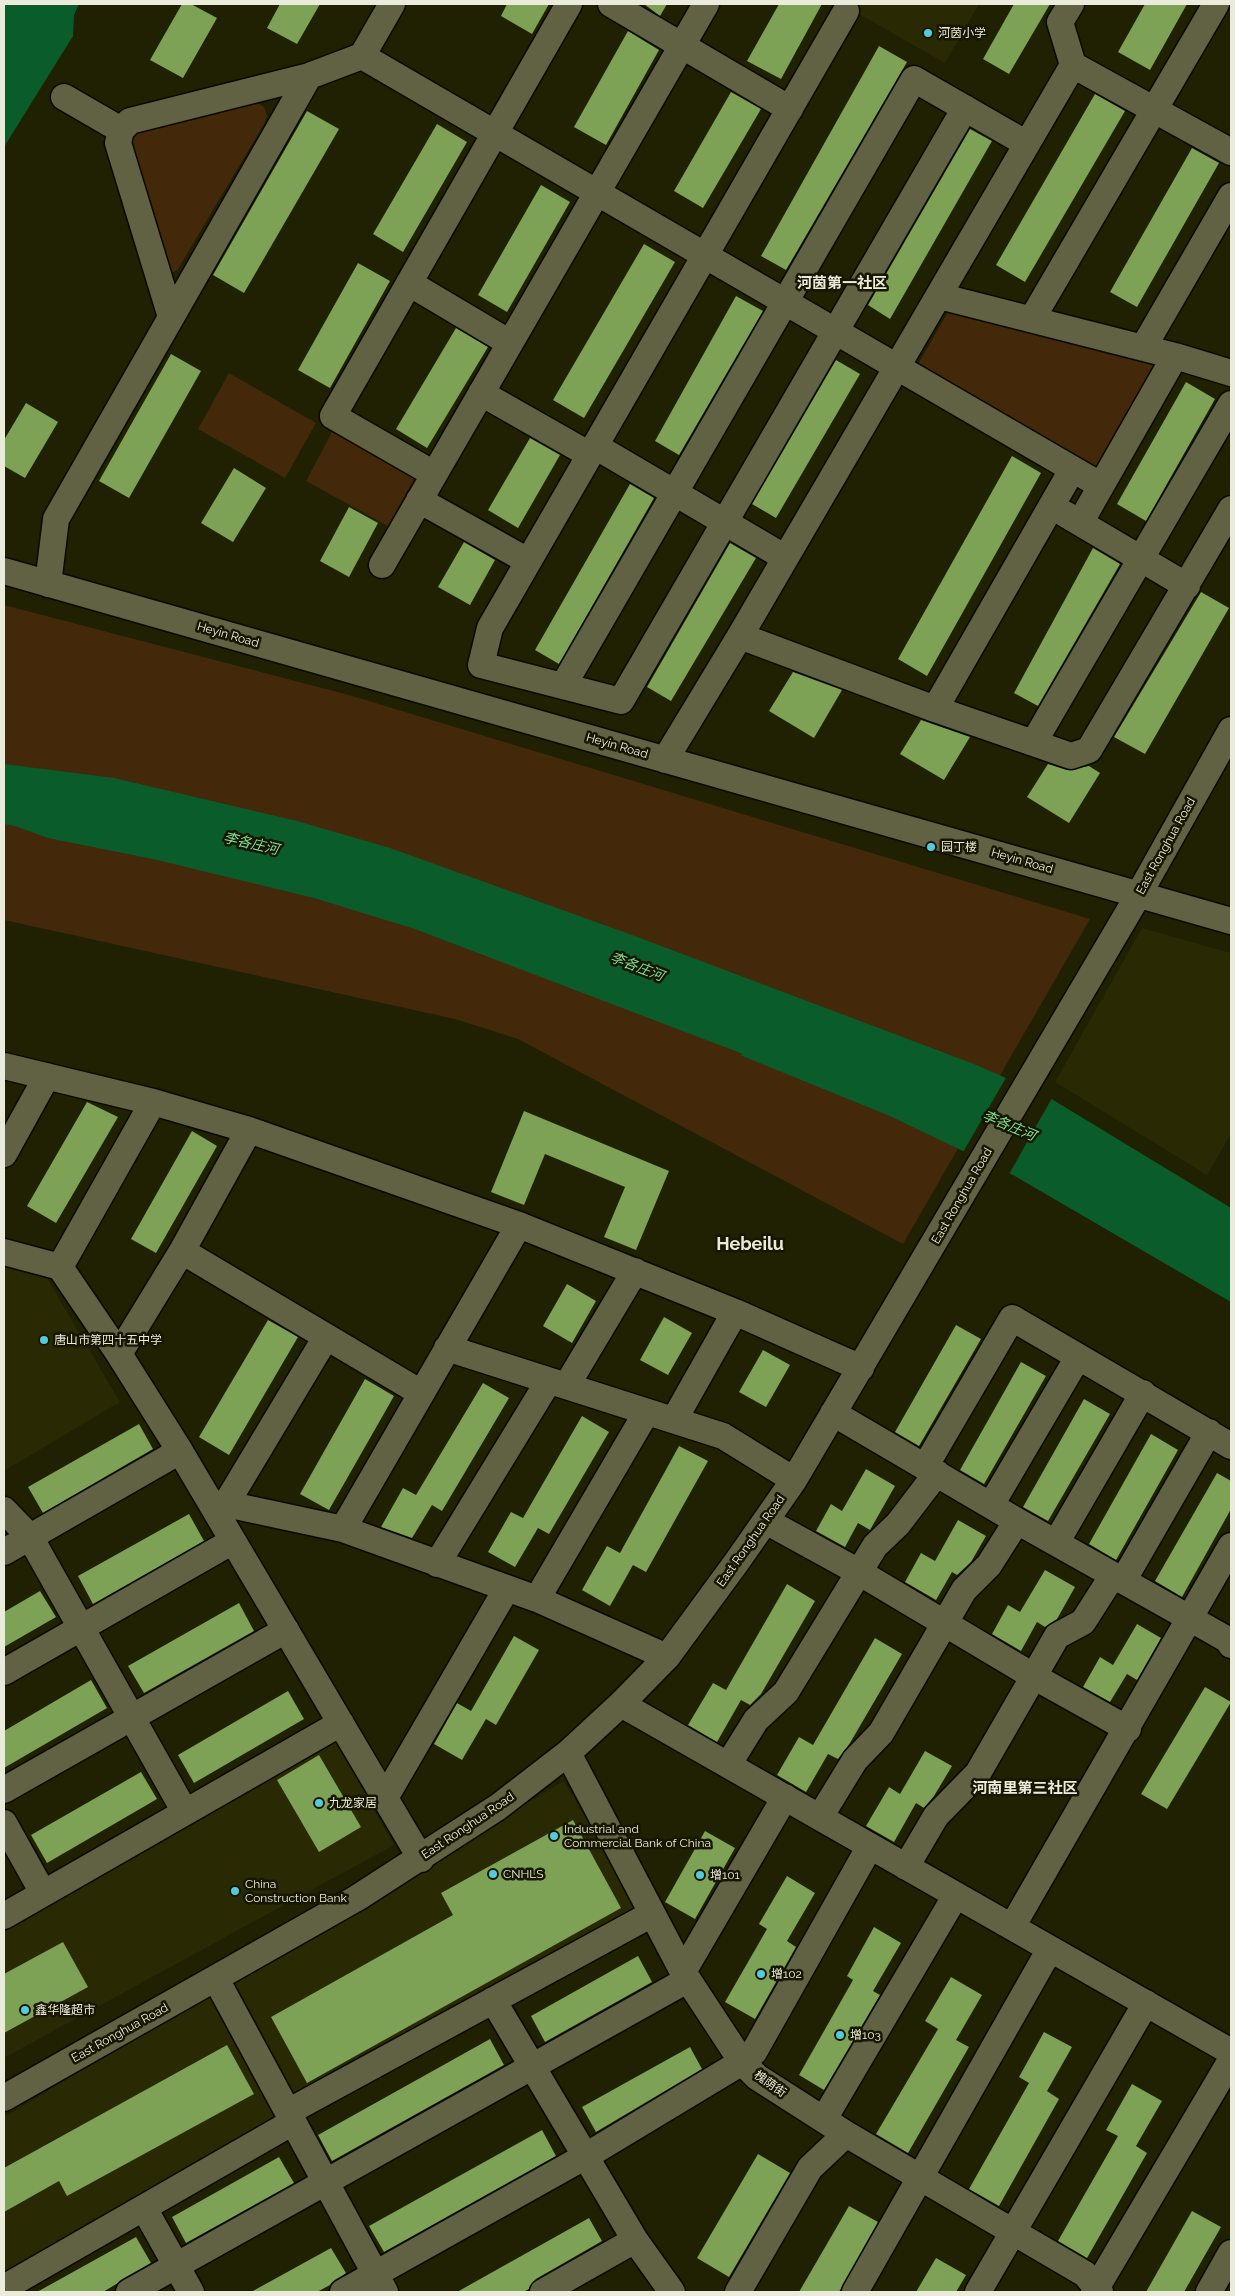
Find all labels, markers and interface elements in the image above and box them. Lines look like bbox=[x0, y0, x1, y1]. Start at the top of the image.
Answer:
place label: 河茵小学 bbox=[938, 26, 986, 40]
marker: 河茵小学 bbox=[922, 27, 934, 39]
district label: 河茵第一社区 bbox=[797, 274, 887, 292]
street label: Heyin Road bbox=[195, 619, 261, 651]
street label: Heyin Road bbox=[584, 730, 650, 762]
street label: East Ronghua Road bbox=[1133, 795, 1199, 897]
water label: 李各庄河 bbox=[222, 830, 280, 858]
place label: 园丁楼 bbox=[941, 840, 977, 854]
marker: 园丁楼 bbox=[925, 841, 937, 853]
street label: Heyin Road bbox=[989, 845, 1055, 877]
water label: 李各庄河 bbox=[608, 949, 666, 985]
water label: 李各庄河 bbox=[980, 1107, 1038, 1145]
street label: East Ronghua Road bbox=[929, 1145, 995, 1247]
district label: Hebeilu bbox=[716, 1234, 784, 1256]
place label: 唐山市第四十五中学 bbox=[54, 1333, 162, 1347]
marker: 唐山市第四十五中学 bbox=[38, 1334, 50, 1346]
street label: East Ronghua Road bbox=[714, 1492, 788, 1590]
district label: 河南里第三社区 bbox=[973, 1779, 1077, 1797]
street label: East Ronghua Road bbox=[419, 1790, 517, 1862]
place label: 九龙家居 bbox=[329, 1796, 377, 1810]
marker: 九龙家居 bbox=[313, 1797, 325, 1809]
place label: Industrial and Commercial Bank of China bbox=[564, 1822, 711, 1850]
marker: Industrial and Commercial Bank of China bbox=[548, 1830, 560, 1842]
place label: CNHLS bbox=[503, 1867, 544, 1881]
marker: CNHLS bbox=[487, 1868, 499, 1880]
place label: 增101 bbox=[710, 1868, 740, 1882]
marker: 增101 bbox=[694, 1869, 706, 1881]
place label: China Construction Bank bbox=[245, 1877, 347, 1905]
marker: China Construction Bank bbox=[229, 1885, 241, 1897]
place label: 增102 bbox=[771, 1967, 802, 1981]
marker: 增102 bbox=[755, 1968, 767, 1980]
street label: East Ronghua Road bbox=[69, 2000, 171, 2066]
place label: 鑫华隆超市 bbox=[35, 2003, 95, 2017]
marker: 鑫华隆超市 bbox=[19, 2004, 31, 2016]
place label: 增103 bbox=[850, 2028, 881, 2042]
marker: 增103 bbox=[834, 2029, 846, 2041]
street label: 槐荫街 bbox=[751, 2068, 789, 2100]

